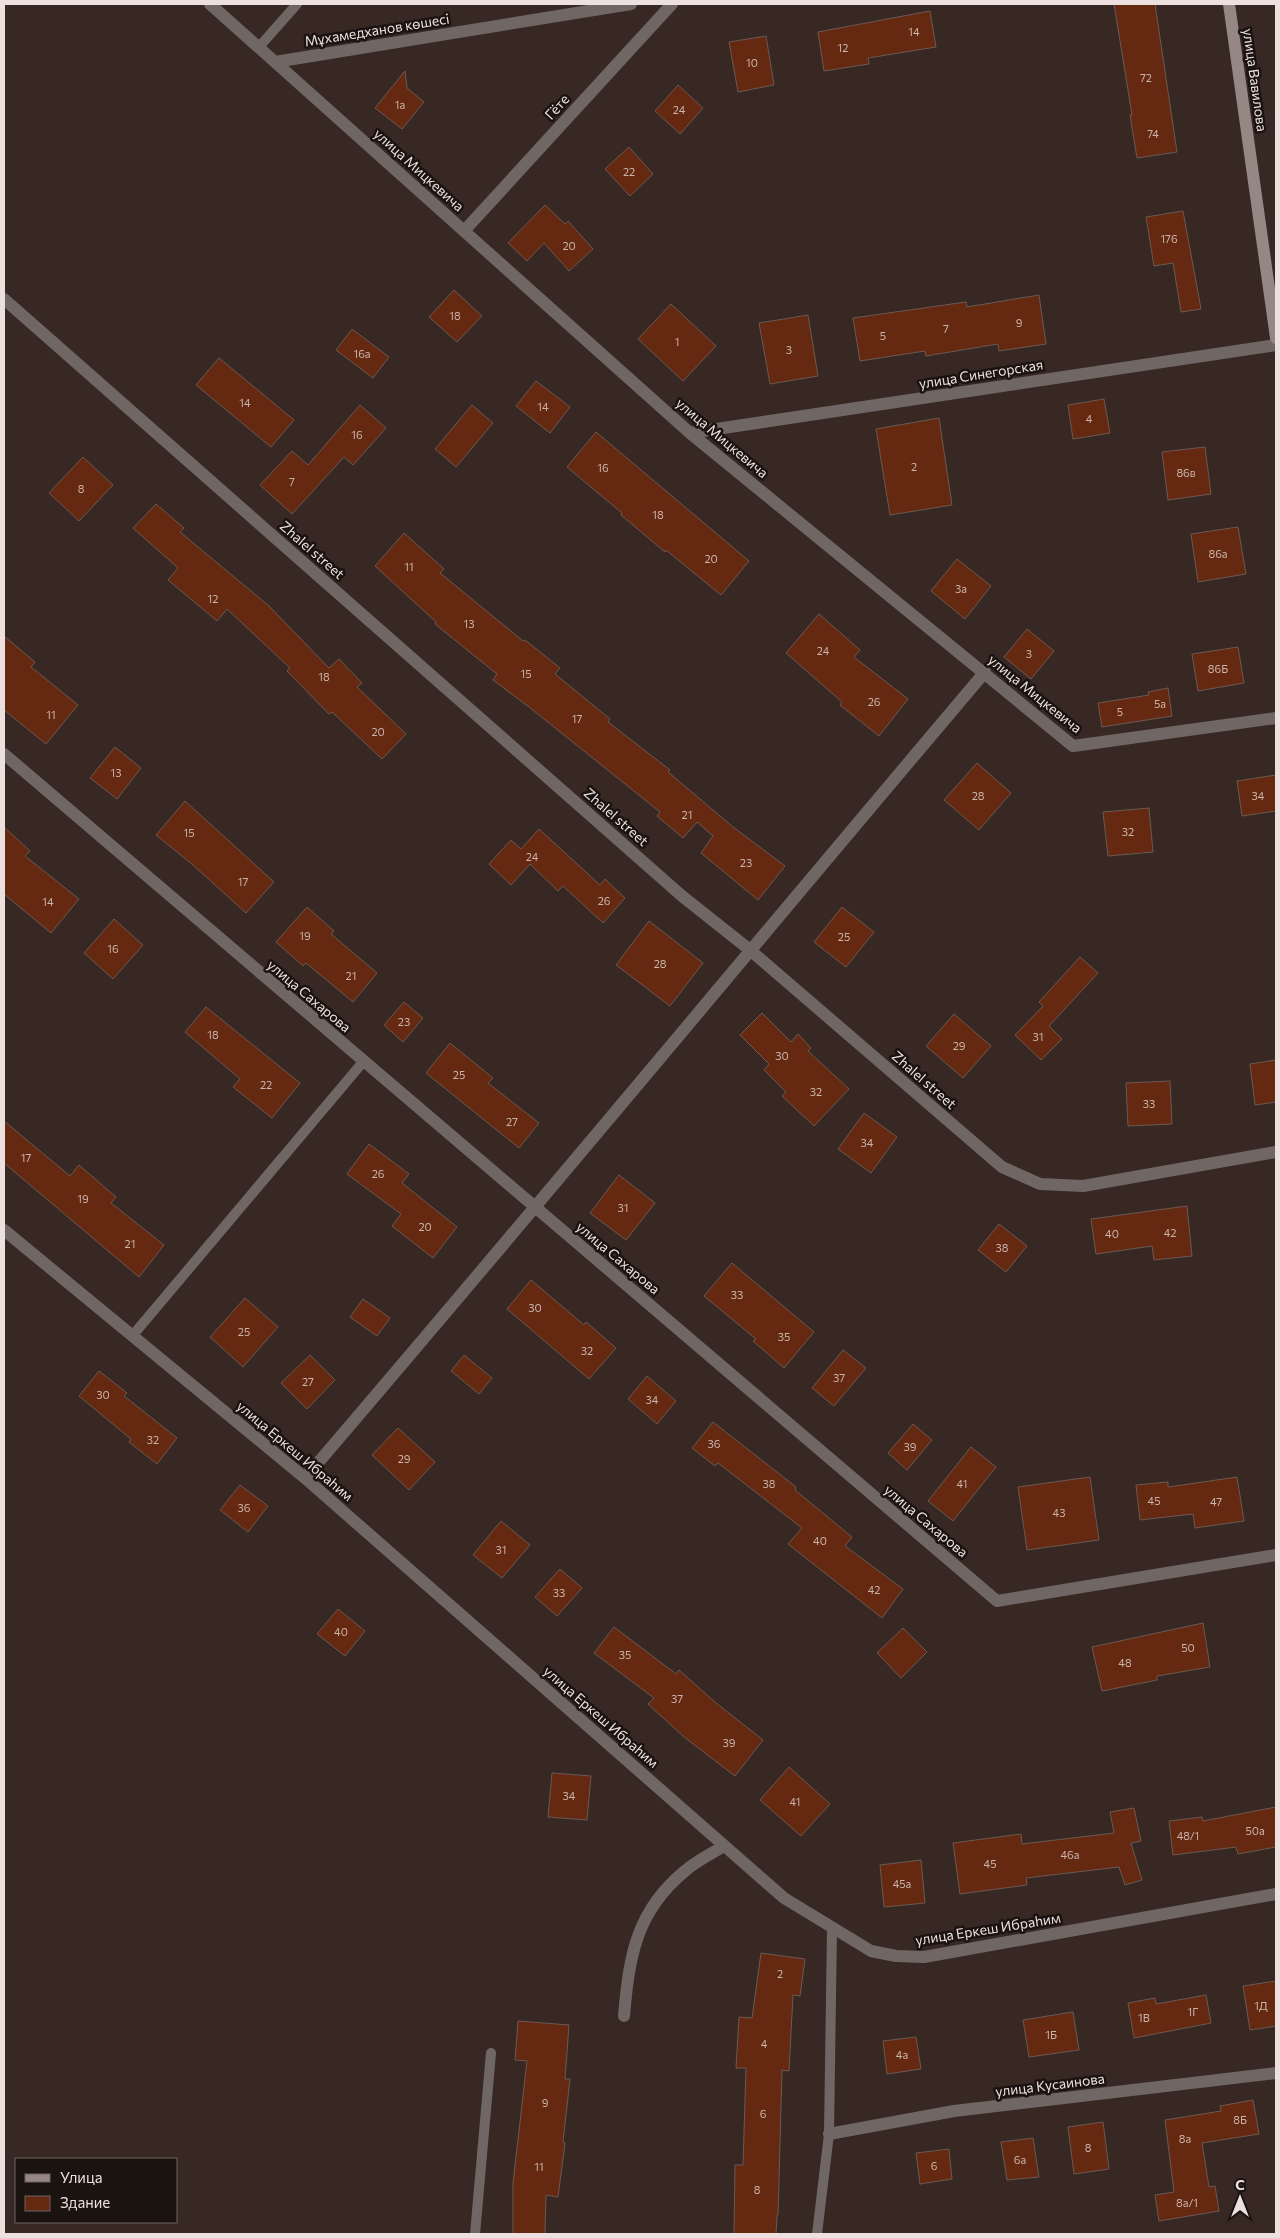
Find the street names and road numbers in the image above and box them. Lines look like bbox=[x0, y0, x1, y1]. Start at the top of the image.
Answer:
street label: Мұхамедханов көшесі bbox=[303, 10, 451, 49]
street label: улица Вавилова bbox=[1240, 27, 1271, 133]
street label: Гёте bbox=[541, 91, 572, 123]
street label: улица Мицкевича bbox=[371, 125, 468, 215]
street label: улица Синегорская bbox=[918, 355, 1044, 392]
street label: улица Мицкевича bbox=[673, 394, 772, 481]
street label: Zhalel street bbox=[277, 517, 348, 582]
street label: улица Мицкевича bbox=[985, 651, 1085, 736]
street label: Zhalel street bbox=[581, 784, 652, 849]
street label: улица Сахарова bbox=[264, 956, 355, 1035]
street label: Zhalel street bbox=[889, 1047, 960, 1112]
street label: улица Сахарова bbox=[573, 1218, 664, 1297]
street label: улица Еркеш Ибраһим bbox=[234, 1397, 357, 1504]
street label: улица Сахарова bbox=[881, 1481, 972, 1560]
street label: улица Еркеш Ибраһим bbox=[540, 1662, 662, 1771]
street label: улица Еркеш Ибраһим bbox=[914, 1909, 1062, 1948]
street label: улица Кусаинова bbox=[994, 2069, 1106, 2100]

